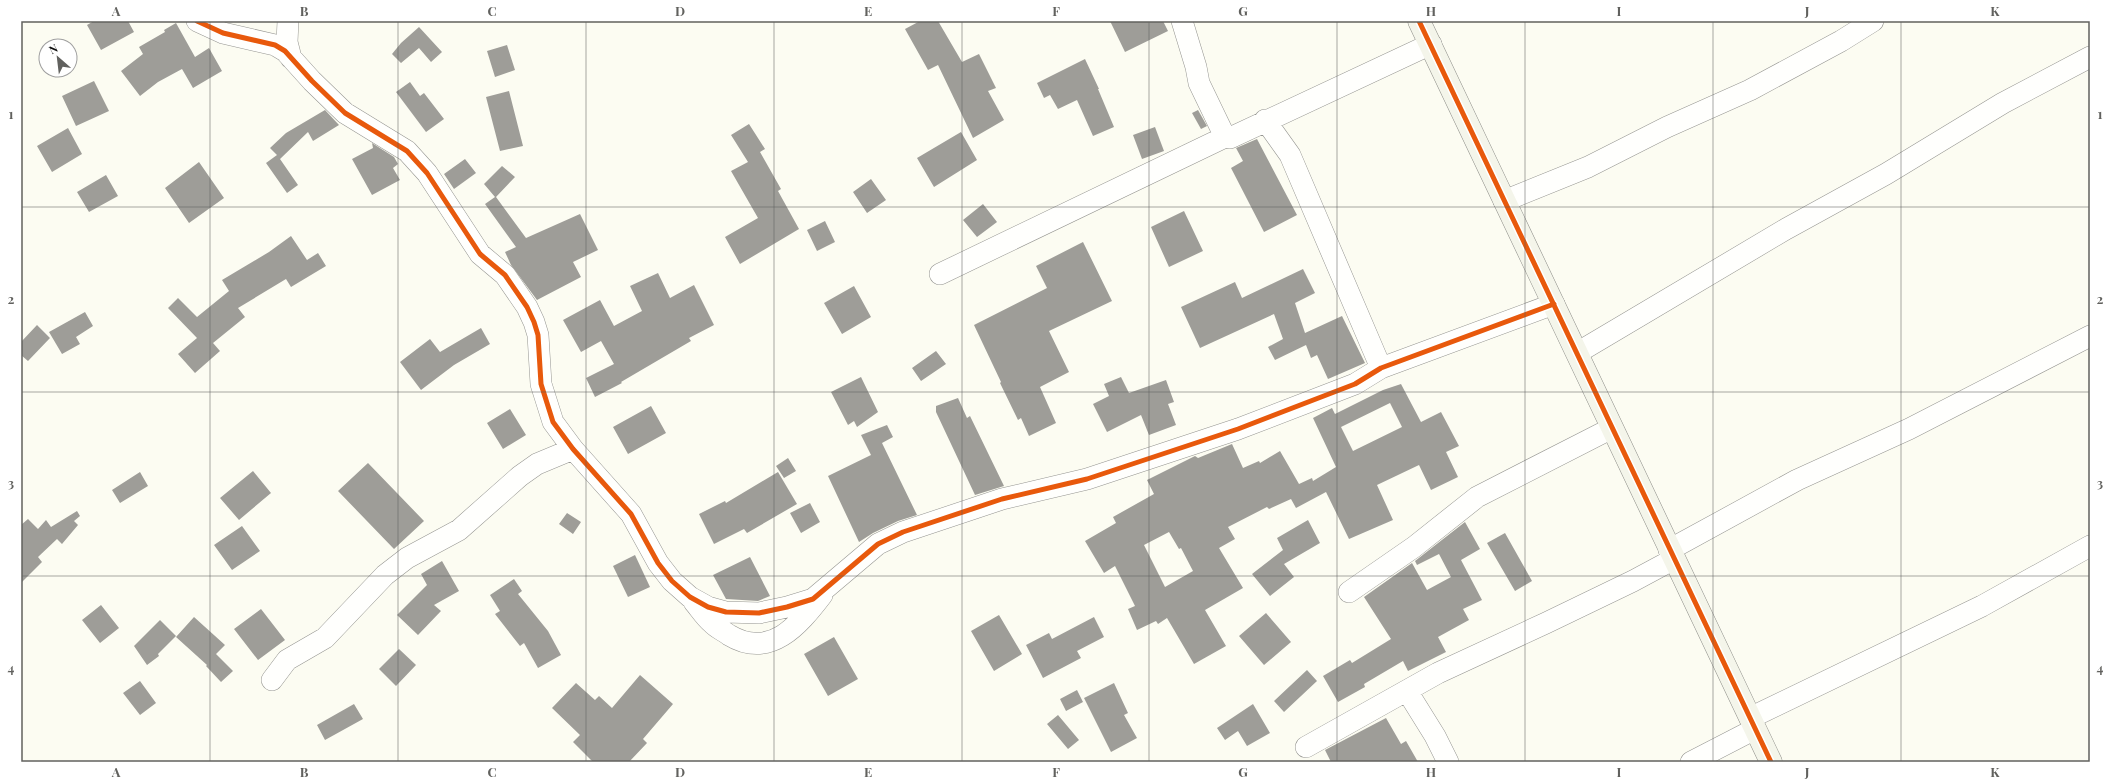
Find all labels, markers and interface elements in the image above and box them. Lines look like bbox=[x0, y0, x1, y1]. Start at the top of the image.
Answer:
text: A bbox=[111, 2, 121, 19]
text: B bbox=[300, 2, 309, 19]
text: C bbox=[487, 2, 497, 19]
text: D bbox=[675, 2, 685, 19]
text: E bbox=[864, 2, 872, 19]
text: F bbox=[1052, 2, 1060, 19]
text: G bbox=[1238, 2, 1248, 19]
text: H bbox=[1426, 2, 1436, 19]
text: I bbox=[1617, 2, 1622, 19]
text: J bbox=[1804, 2, 1810, 19]
text: K bbox=[1990, 2, 2000, 19]
north arrow bbox=[38, 38, 78, 78]
text: N bbox=[46, 40, 60, 57]
text: 1 bbox=[9, 105, 14, 122]
text: 1 bbox=[2098, 105, 2103, 122]
text: 2 bbox=[8, 290, 15, 307]
text: 2 bbox=[2097, 290, 2104, 307]
text: 3 bbox=[8, 474, 14, 491]
text: 3 bbox=[2097, 474, 2103, 491]
text: 4 bbox=[8, 659, 15, 676]
text: 4 bbox=[2097, 659, 2104, 676]
text: A bbox=[111, 763, 121, 780]
text: B bbox=[300, 763, 309, 780]
text: C bbox=[487, 763, 497, 780]
text: D bbox=[675, 763, 685, 780]
text: E bbox=[864, 763, 872, 780]
text: F bbox=[1052, 763, 1060, 780]
text: G bbox=[1238, 763, 1248, 780]
text: H bbox=[1426, 763, 1436, 780]
text: I bbox=[1617, 763, 1622, 780]
text: J bbox=[1804, 763, 1810, 780]
text: K bbox=[1990, 763, 2000, 780]

